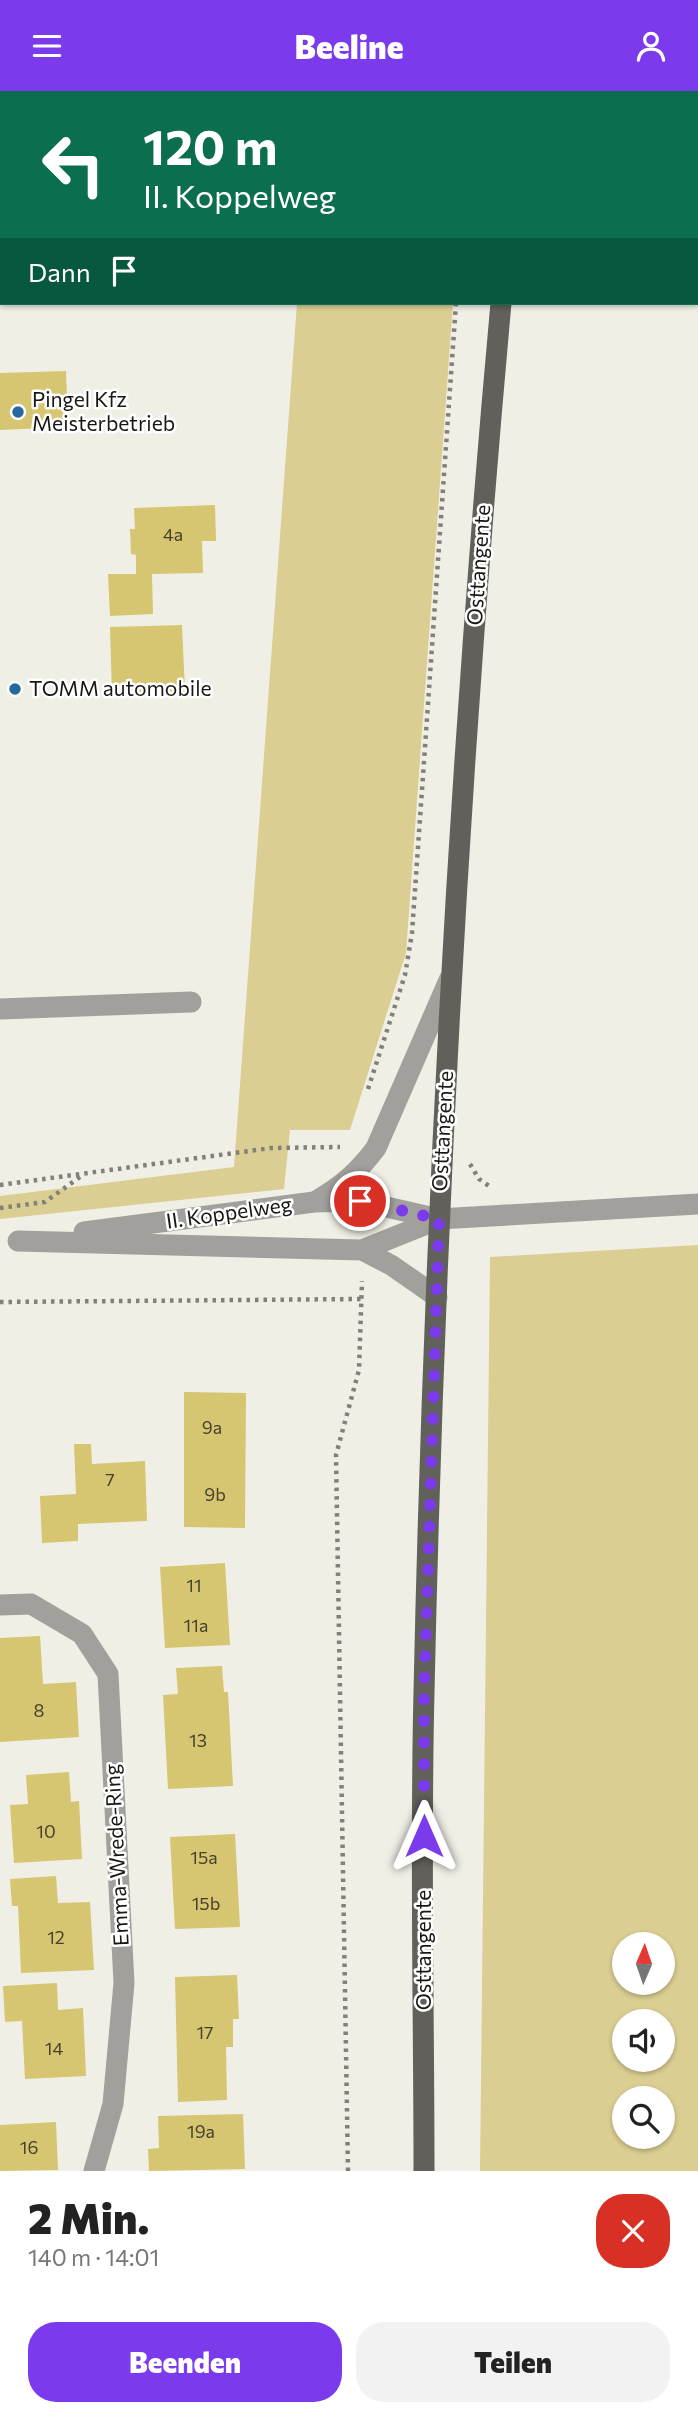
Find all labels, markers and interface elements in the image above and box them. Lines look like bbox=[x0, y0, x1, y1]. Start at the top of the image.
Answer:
text: Beeline bbox=[295, 26, 403, 66]
icon: menu bbox=[28, 27, 66, 65]
icon: person bbox=[632, 27, 670, 65]
text: 120 m bbox=[143, 115, 277, 175]
icon: left bbox=[28, 119, 119, 210]
text: II. Koppelweg bbox=[143, 175, 336, 215]
icon: arrive bbox=[105, 252, 143, 290]
text: Dann bbox=[28, 256, 91, 287]
place label: Pingel Kfz Meisterbetrieb bbox=[32, 386, 175, 435]
marker: Pingel Kfz Meisterbetrieb bbox=[10, 404, 26, 420]
street label: Osttangente bbox=[461, 504, 494, 626]
house number: 4a bbox=[163, 523, 183, 545]
place label: TOMM automobile bbox=[29, 675, 212, 700]
marker: TOMM automobile bbox=[7, 681, 23, 697]
street label: Osttangente bbox=[426, 1070, 457, 1192]
pin bbox=[330, 1171, 390, 1231]
icon: arrive bbox=[341, 1182, 379, 1220]
street label: II. Koppelweg bbox=[164, 1190, 293, 1233]
house number: 9a bbox=[202, 1416, 222, 1438]
house number: 7 bbox=[105, 1468, 115, 1490]
house number: 9b bbox=[204, 1483, 226, 1505]
house number: 11 bbox=[186, 1574, 202, 1596]
house number: 11a bbox=[184, 1614, 208, 1636]
house number: 8 bbox=[34, 1699, 45, 1721]
house number: 13 bbox=[189, 1729, 207, 1751]
street label: Emma-Wrede-Ring bbox=[98, 1763, 133, 1947]
position arrow bbox=[387, 1799, 461, 1873]
house number: 10 bbox=[36, 1820, 56, 1842]
house number: 15a bbox=[190, 1846, 218, 1868]
street label: Osttangente bbox=[410, 1890, 435, 2010]
house number: 15b bbox=[192, 1892, 220, 1914]
house number: 12 bbox=[47, 1926, 65, 1948]
north arrow bbox=[612, 1932, 676, 1995]
map controls bbox=[612, 1932, 675, 2149]
button: sound bbox=[612, 2009, 675, 2072]
house number: 17 bbox=[196, 2021, 214, 2043]
house number: 14 bbox=[45, 2037, 63, 2059]
button: search bbox=[612, 2086, 675, 2149]
house number: 19a bbox=[187, 2120, 215, 2142]
house number: 16 bbox=[20, 2136, 38, 2158]
text: 2 Min. bbox=[28, 2191, 149, 2243]
button: close bbox=[596, 2194, 670, 2268]
text: 140 m · 14:01 bbox=[28, 2243, 159, 2271]
button: Beenden bbox=[28, 2322, 342, 2402]
button: Teilen bbox=[356, 2322, 670, 2402]

